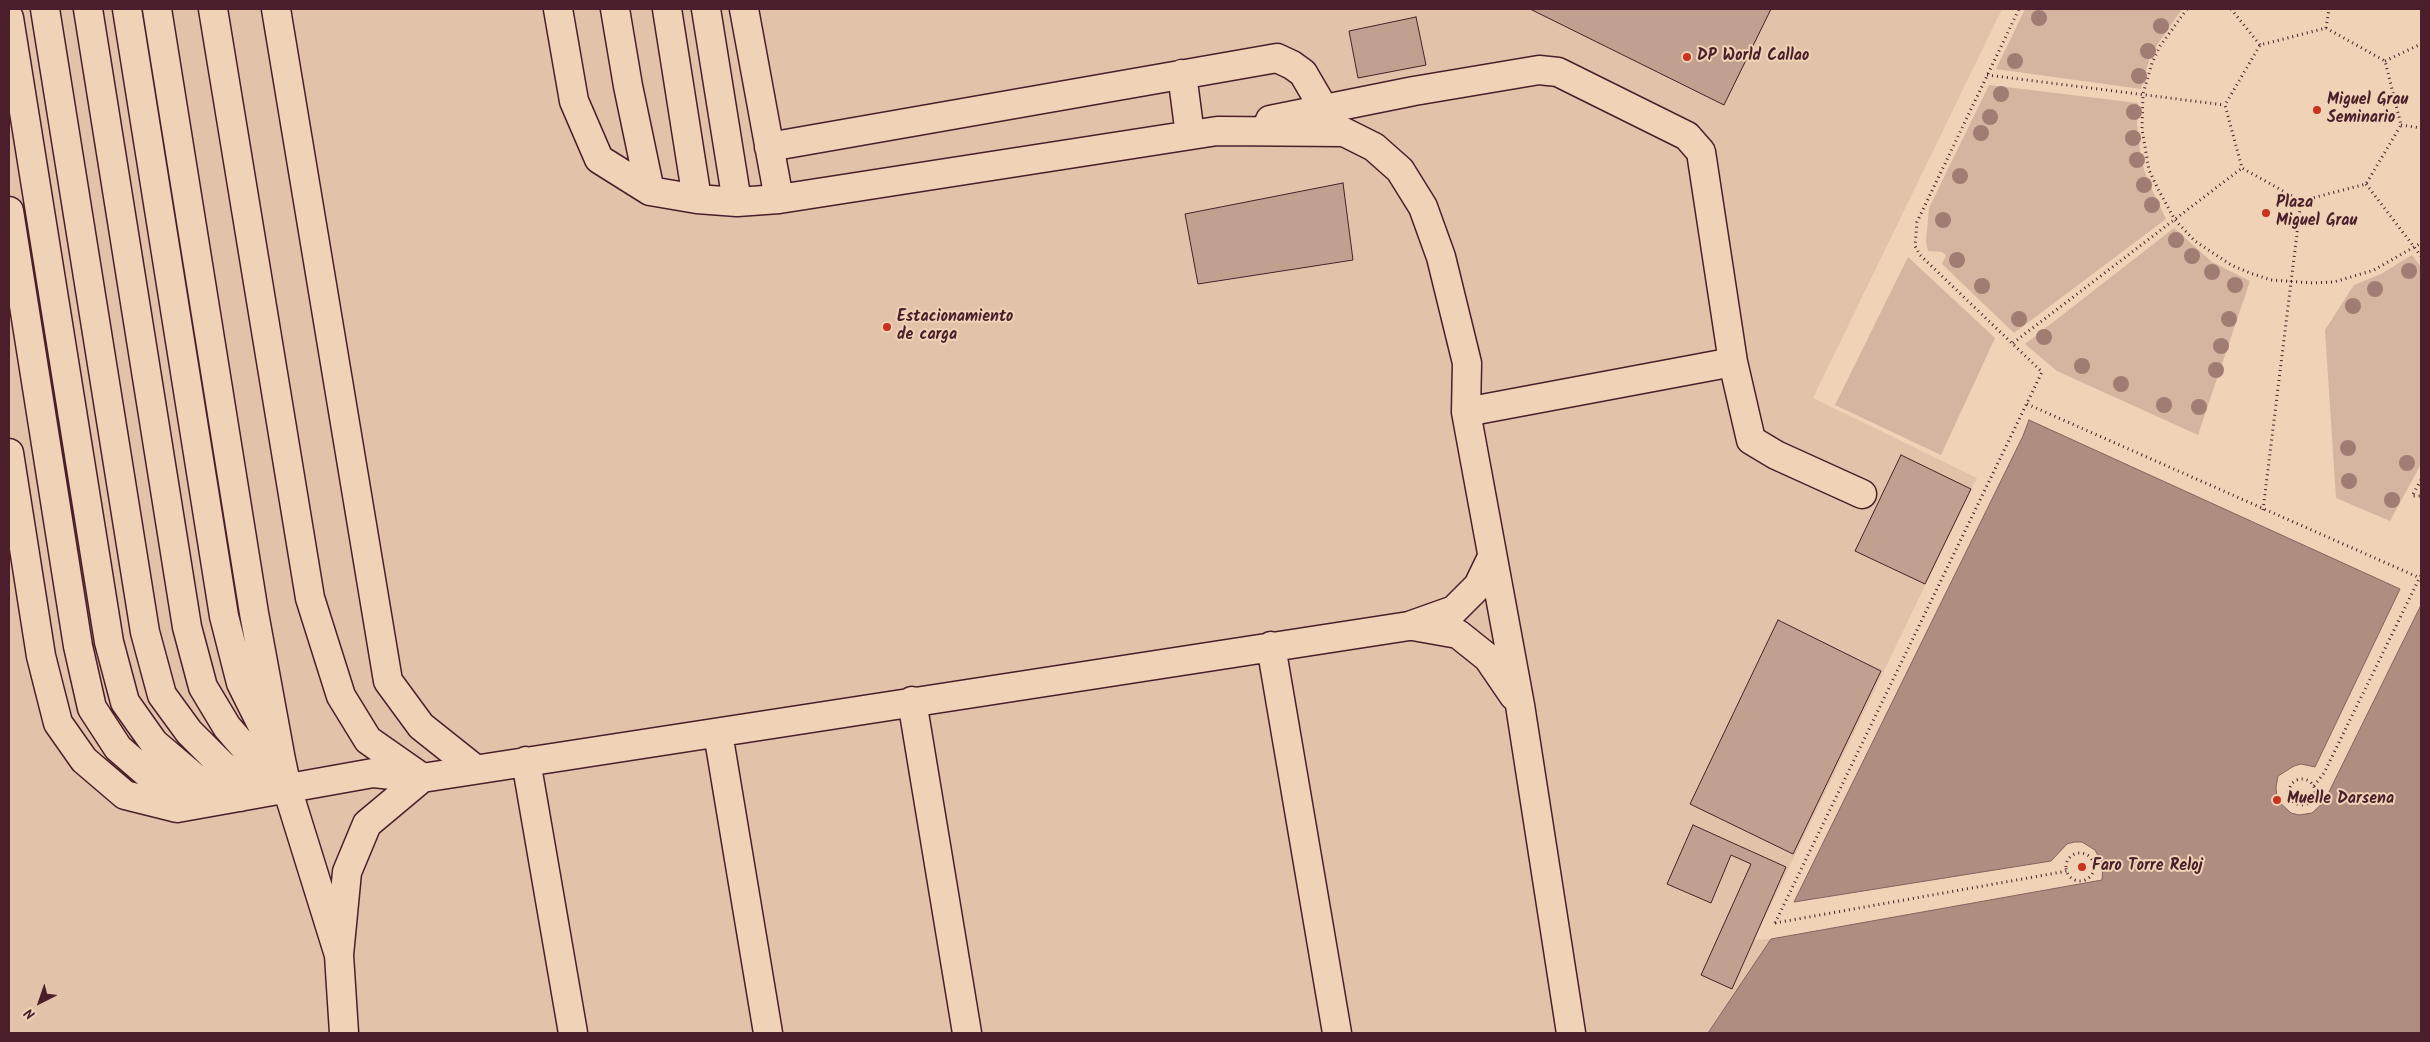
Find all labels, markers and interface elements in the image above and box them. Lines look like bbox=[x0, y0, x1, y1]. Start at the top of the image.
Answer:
place label: DP World Callao bbox=[1697, 47, 1809, 67]
marker: DP World Callao bbox=[1681, 51, 1693, 63]
place label: Miguel Grau Seminario bbox=[2327, 91, 2408, 129]
marker: Miguel Grau Seminario bbox=[2311, 104, 2323, 116]
place label: Plaza Miguel Grau bbox=[2276, 194, 2357, 232]
marker: Plaza Miguel Grau bbox=[2260, 207, 2272, 219]
place label: Estacionamiento de carga bbox=[897, 308, 1013, 346]
marker: Estacionamiento de carga bbox=[881, 321, 893, 333]
place label: Muelle Darsena bbox=[2287, 790, 2394, 810]
marker: Muelle Darsena bbox=[2271, 794, 2283, 806]
place label: Faro Torre Reloj bbox=[2092, 857, 2203, 877]
marker: Faro Torre Reloj bbox=[2076, 861, 2088, 873]
north arrow bbox=[15, 977, 65, 1027]
text: N bbox=[20, 1002, 41, 1025]

